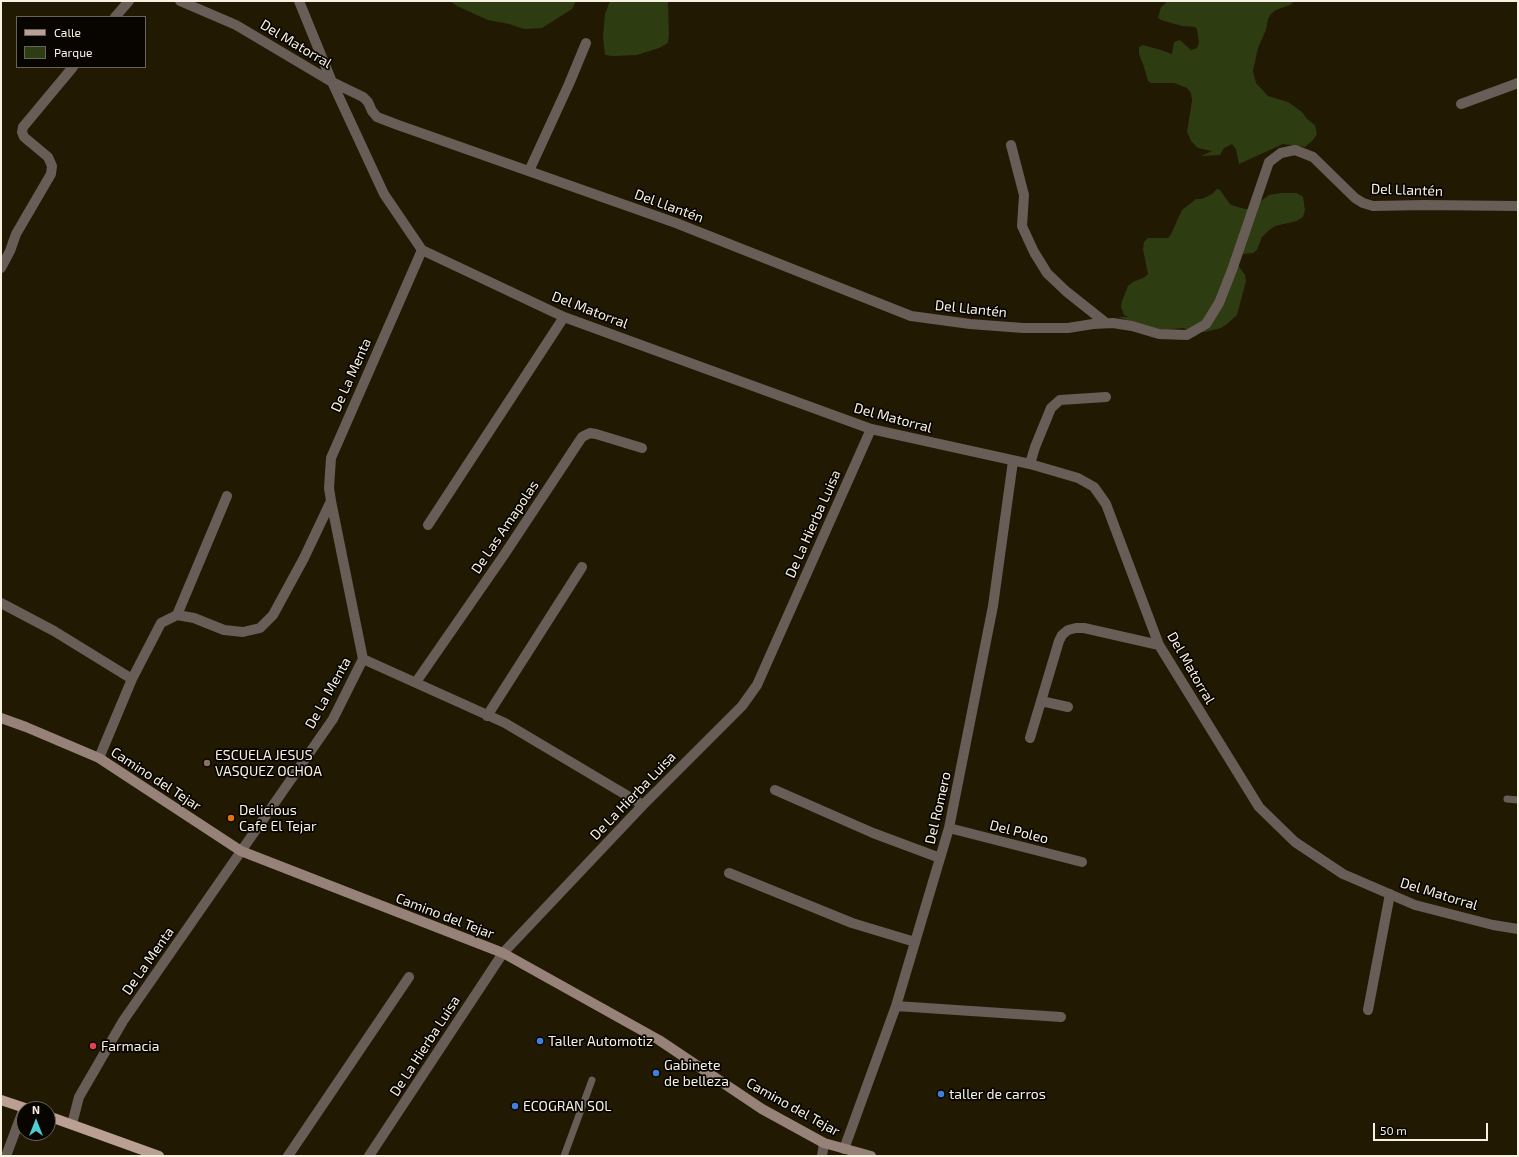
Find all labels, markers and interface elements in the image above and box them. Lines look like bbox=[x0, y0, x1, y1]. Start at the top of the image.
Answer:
legend bbox=[16, 16, 146, 68]
street label: Del Matorral bbox=[257, 16, 335, 72]
text: Calle bbox=[54, 25, 81, 39]
text: Parque bbox=[54, 45, 92, 59]
street label: Del Llantén bbox=[1371, 180, 1443, 200]
street label: Del Llantén bbox=[632, 186, 706, 226]
street label: Del Matorral bbox=[549, 288, 631, 332]
street label: Del Llantén bbox=[934, 297, 1008, 321]
street label: De La Menta bbox=[327, 336, 375, 414]
street label: Del Matorral bbox=[852, 399, 934, 437]
street label: De La Hierba Luisa bbox=[782, 468, 844, 580]
street label: De Las Amapolas bbox=[468, 477, 542, 577]
street label: Del Matorral bbox=[1164, 629, 1218, 707]
street label: De La Menta bbox=[302, 654, 354, 732]
street label: Camino del Tejar bbox=[108, 744, 204, 814]
place label: ESCUELA JESUS VASQUEZ OCHOA bbox=[215, 747, 322, 780]
street label: De La Hierba Luisa bbox=[587, 748, 679, 844]
marker: ESCUELA JESUS VASQUEZ OCHOA bbox=[202, 758, 212, 768]
street label: Del Romero bbox=[922, 770, 954, 846]
place label: Delicious Cafe El Tejar bbox=[239, 802, 317, 834]
marker: Delicious Cafe El Tejar bbox=[226, 813, 236, 823]
street label: Del Poleo bbox=[988, 817, 1050, 847]
street label: Del Matorral bbox=[1398, 874, 1480, 914]
street label: Camino del Tejar bbox=[393, 889, 497, 943]
street label: De La Menta bbox=[118, 924, 178, 998]
street label: De La Hierba Luisa bbox=[386, 993, 464, 1099]
place label: Taller Automotiz bbox=[548, 1033, 653, 1049]
marker: Taller Automotiz bbox=[535, 1036, 545, 1046]
place label: Farmacia bbox=[101, 1038, 159, 1054]
marker: Farmacia bbox=[88, 1041, 98, 1051]
place label: Gabinete de belleza bbox=[664, 1057, 729, 1090]
marker: Gabinete de belleza bbox=[651, 1068, 661, 1078]
street label: Camino del Tejar bbox=[743, 1074, 843, 1140]
place label: taller de carros bbox=[949, 1086, 1046, 1102]
marker: taller de carros bbox=[936, 1089, 946, 1099]
place label: ECOGRAN SOL bbox=[523, 1098, 611, 1114]
north arrow bbox=[16, 1101, 56, 1141]
marker: ECOGRAN SOL bbox=[510, 1101, 520, 1111]
text: N bbox=[32, 1103, 40, 1116]
scale bar bbox=[1375, 1115, 1490, 1141]
text: 50 m bbox=[1380, 1123, 1407, 1137]

